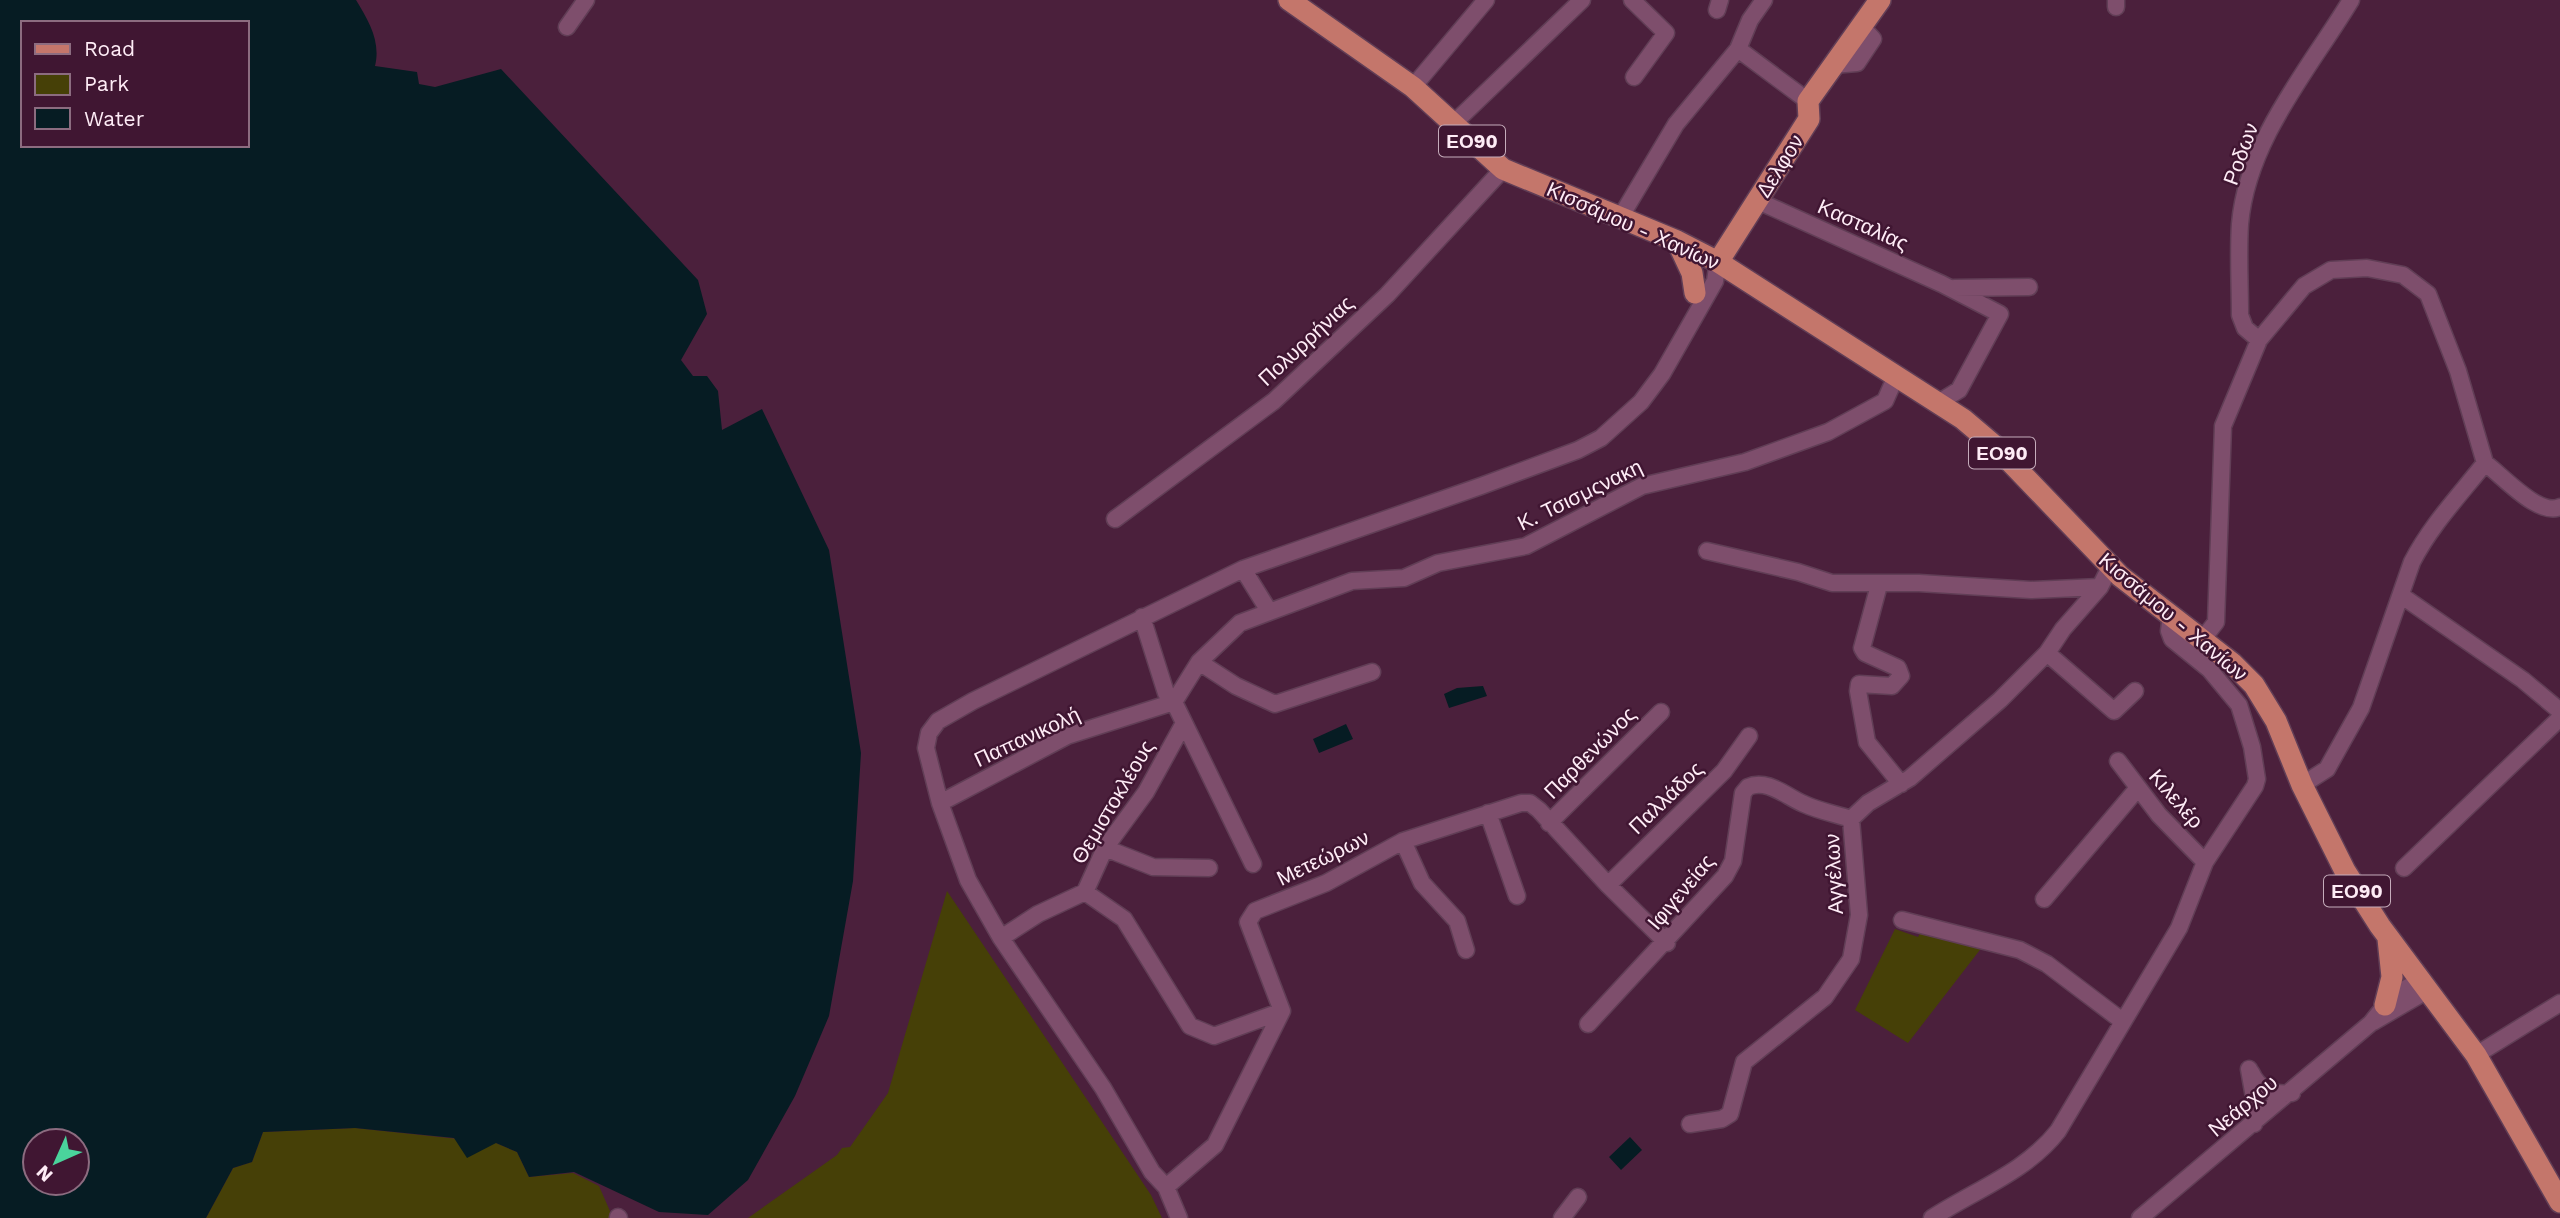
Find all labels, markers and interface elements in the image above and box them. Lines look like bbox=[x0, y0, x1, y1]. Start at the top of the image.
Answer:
legend bbox=[21, 21, 248, 147]
text: Road bbox=[84, 36, 135, 61]
text: Park bbox=[84, 71, 129, 96]
text: Water bbox=[84, 106, 145, 131]
street label: Ροδων bbox=[2218, 119, 2263, 188]
road number: ΕΟ90 bbox=[1439, 125, 1505, 156]
street label: Δελφον bbox=[1751, 130, 1809, 202]
street label: Κισσάμου - Χανίων bbox=[1543, 176, 1723, 275]
street label: Κασταλίας bbox=[1814, 194, 1912, 256]
street label: Πολυρρήνιας bbox=[1253, 290, 1358, 391]
road number: ΕΟ90 bbox=[1969, 437, 2035, 468]
street label: Κ. Τσισμςνακη bbox=[1513, 454, 1646, 536]
street label: Κισσάμου - Χανίων bbox=[2094, 547, 2253, 686]
street label: Παπανικολή bbox=[970, 701, 1084, 772]
street label: Παρθενώνος bbox=[1539, 702, 1641, 804]
street label: Θεμιστοκλέους bbox=[1066, 735, 1159, 868]
street label: Παλλάδος bbox=[1623, 756, 1708, 839]
street label: Κιλελέρ bbox=[2144, 764, 2209, 833]
street label: Μετεώρων bbox=[1272, 824, 1373, 891]
street label: Αγγέλων bbox=[1819, 833, 1848, 915]
street label: Ιφιγενείας bbox=[1642, 849, 1719, 934]
road number: ΕΟ90 bbox=[2324, 876, 2390, 906]
street label: Νεάρχου bbox=[2203, 1070, 2282, 1142]
north arrow bbox=[21, 1127, 91, 1197]
text: N bbox=[31, 1161, 57, 1187]

